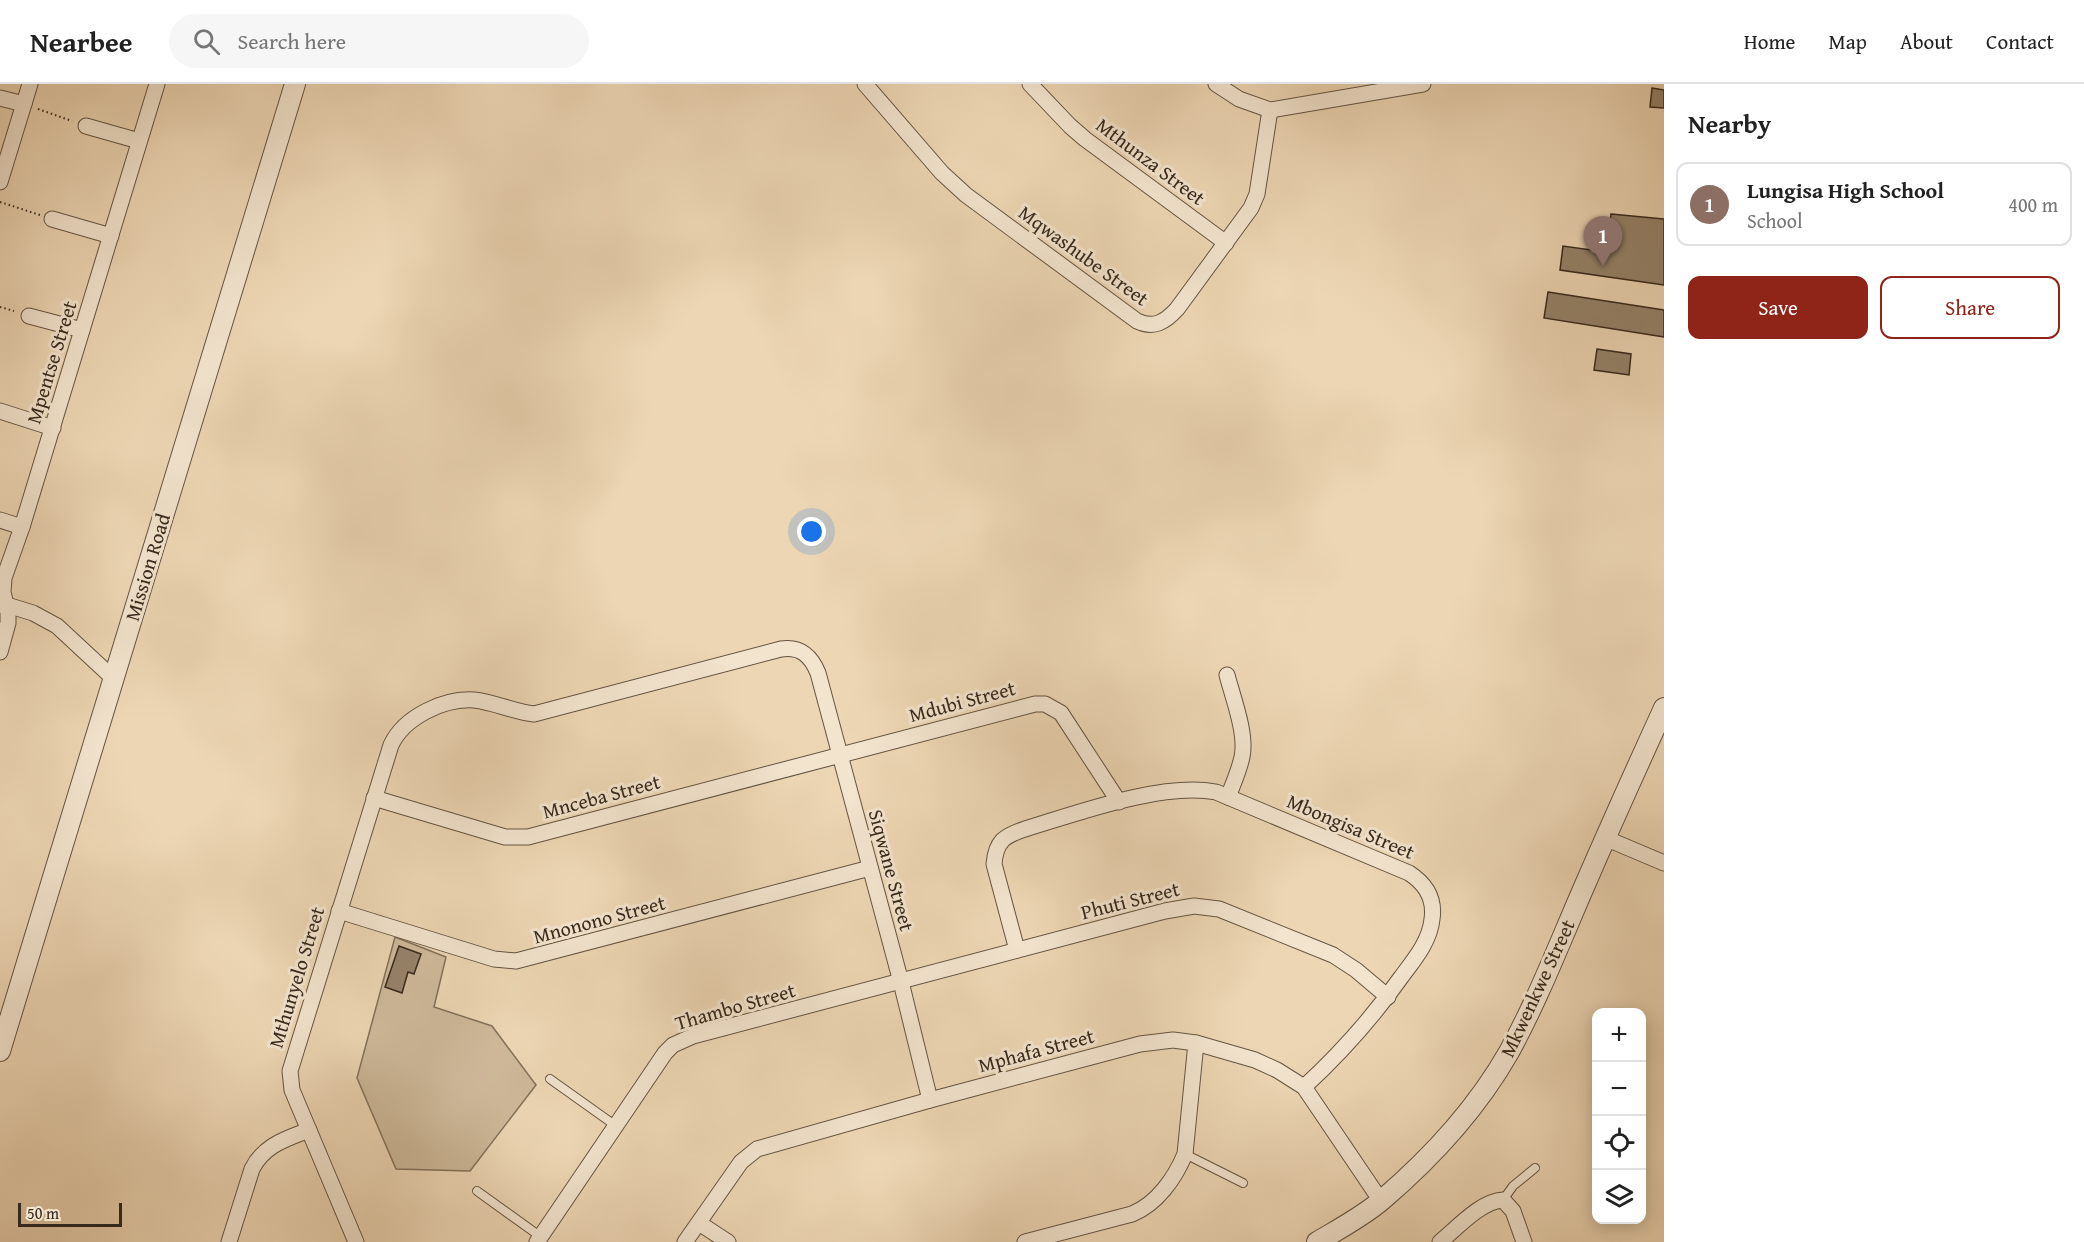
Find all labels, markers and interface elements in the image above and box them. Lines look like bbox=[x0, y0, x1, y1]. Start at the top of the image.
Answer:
search box bbox=[169, 14, 589, 68]
text: Nearbee bbox=[30, 21, 133, 62]
icon: search bbox=[190, 25, 223, 58]
text: Search here bbox=[238, 25, 346, 57]
text: Home bbox=[1744, 26, 1795, 57]
text: Map bbox=[1828, 26, 1867, 57]
text: About bbox=[1900, 26, 1953, 57]
text: Contact bbox=[1986, 26, 2054, 57]
text: Nearby bbox=[1688, 104, 1771, 143]
street label: Mthunza Street bbox=[1090, 110, 1212, 212]
text: Lungisa High School bbox=[1747, 174, 1944, 206]
text: 1 bbox=[1704, 190, 1715, 219]
text: 400 m bbox=[2008, 190, 2058, 219]
street label: Mqwashube Street bbox=[1013, 198, 1155, 312]
text: School bbox=[1747, 206, 1803, 235]
pin: 1 bbox=[1584, 216, 1622, 266]
button: Save bbox=[1688, 276, 1868, 339]
button: Share bbox=[1880, 276, 2060, 339]
street label: Mpentse Street bbox=[19, 297, 83, 427]
street label: Mission Road bbox=[117, 509, 177, 624]
your location bbox=[797, 517, 826, 546]
street label: Mdubi Street bbox=[906, 673, 1018, 729]
street label: Mnceba Street bbox=[539, 766, 663, 826]
street label: Mbongisa Street bbox=[1283, 786, 1419, 866]
street label: Siqwane Street bbox=[862, 806, 922, 934]
street label: Phuti Street bbox=[1078, 874, 1182, 926]
street label: Mnonono Street bbox=[530, 887, 668, 951]
street label: Mthunyelo Street bbox=[261, 903, 331, 1051]
street label: Mkwenkwe Street bbox=[1492, 914, 1582, 1062]
street label: Thambo Street bbox=[672, 975, 798, 1037]
map controls bbox=[1592, 1008, 1646, 1224]
button: + bbox=[1592, 1008, 1646, 1062]
street label: Mphafa Street bbox=[975, 1021, 1097, 1079]
button: − bbox=[1592, 1062, 1646, 1116]
button: locate bbox=[1592, 1116, 1646, 1170]
button: layers bbox=[1592, 1170, 1646, 1224]
scale bar bbox=[18, 1200, 122, 1228]
text: 50 m bbox=[27, 1201, 59, 1225]

